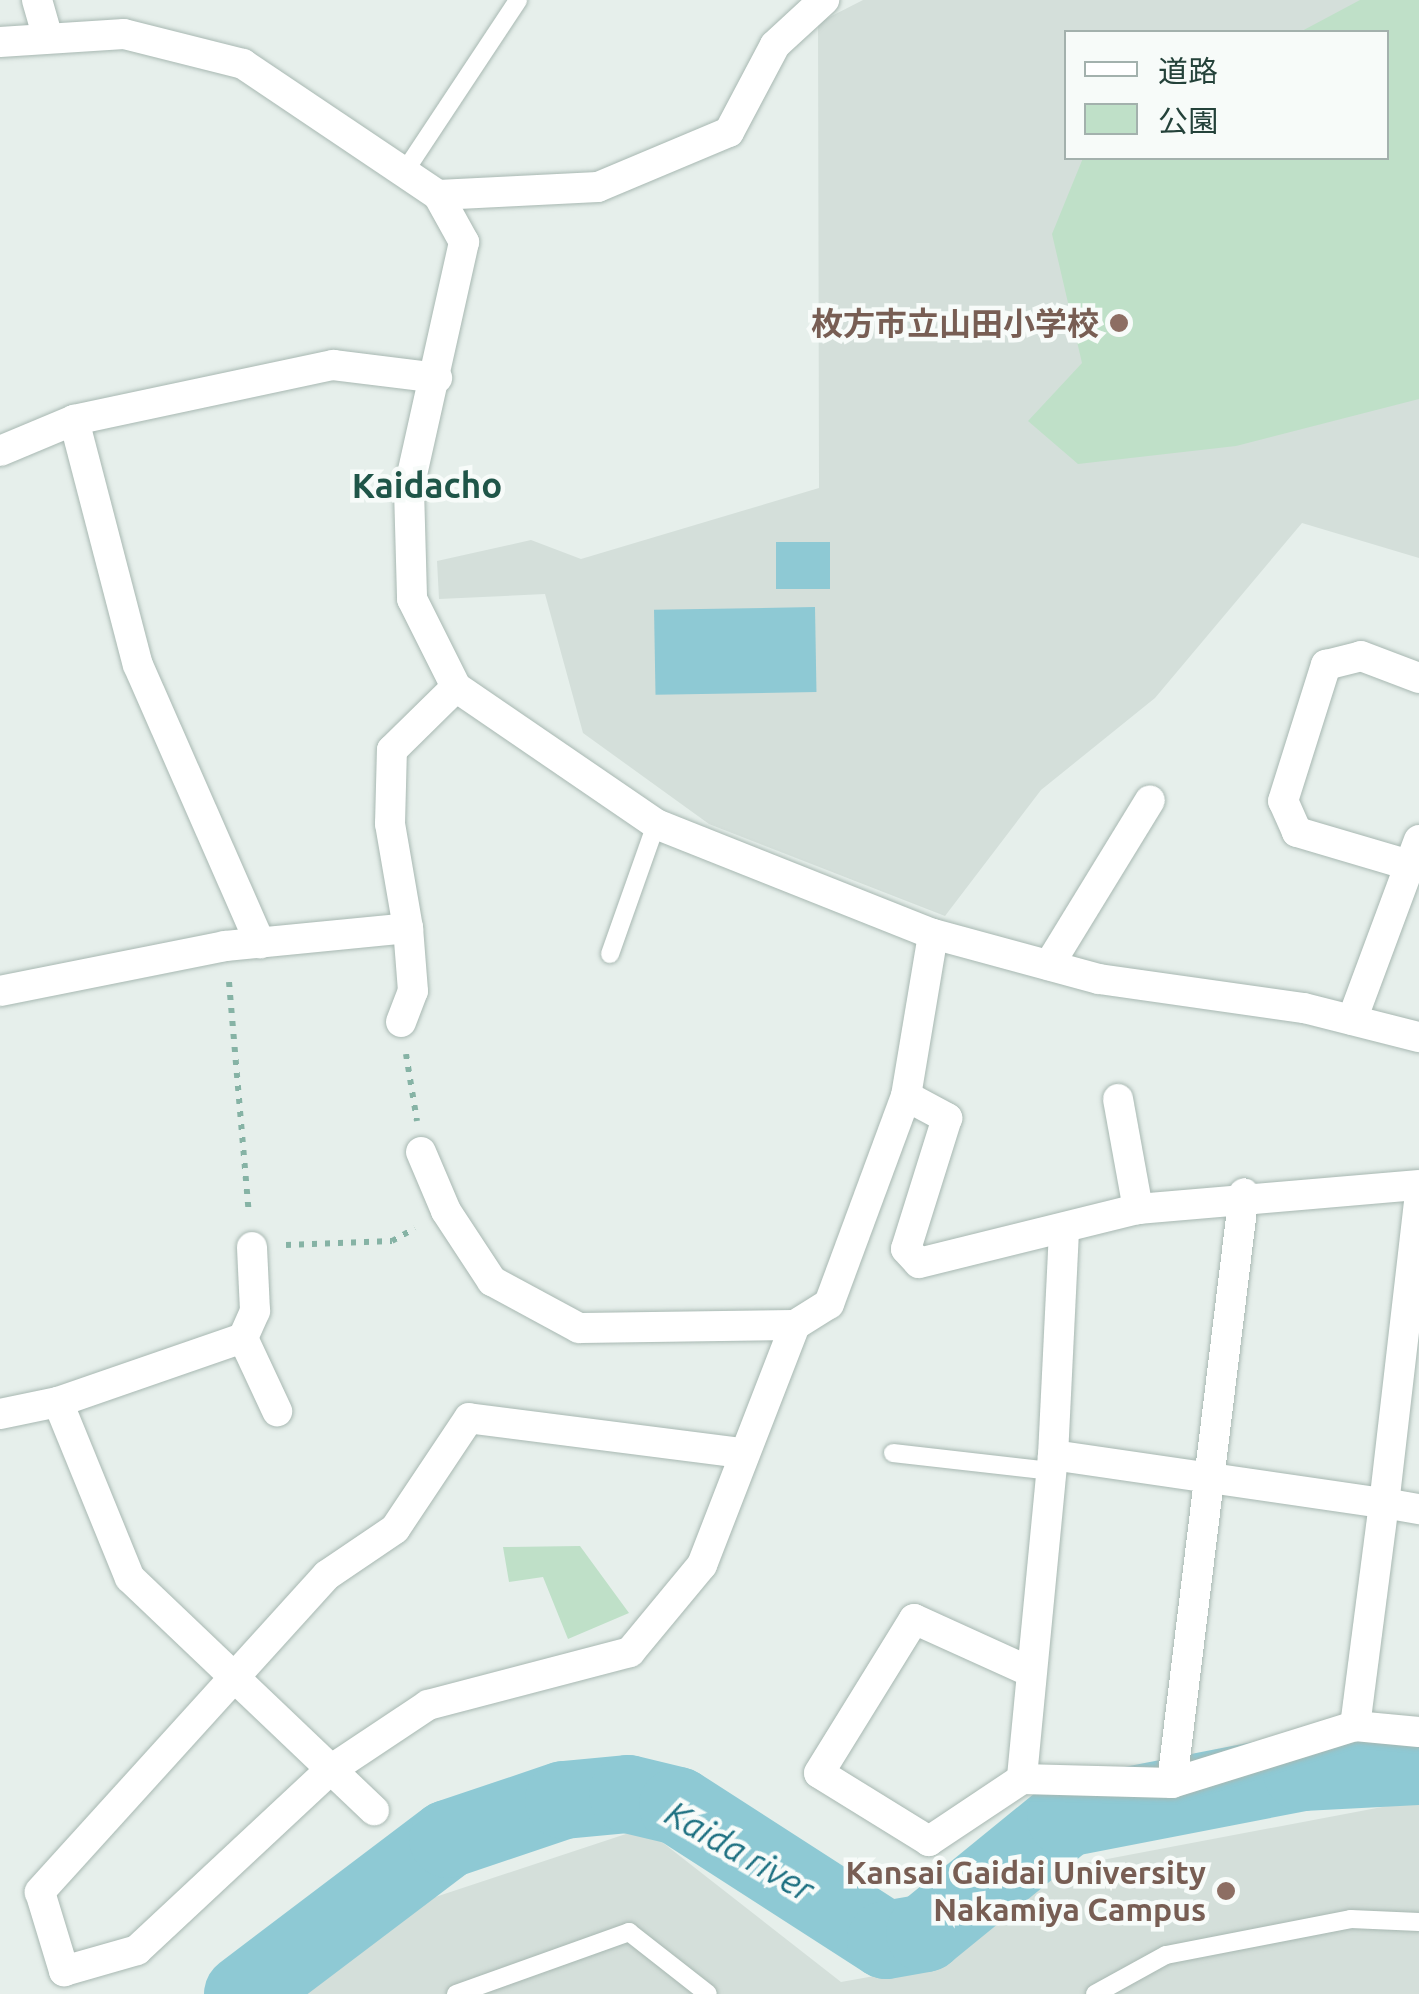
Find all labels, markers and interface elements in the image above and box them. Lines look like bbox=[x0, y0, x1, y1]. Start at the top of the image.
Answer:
legend bbox=[1064, 30, 1389, 160]
text: 道路 bbox=[1158, 54, 1218, 88]
text: 公園 bbox=[1158, 104, 1218, 138]
place label: 枚方市立山田小学校 bbox=[811, 304, 1099, 342]
marker: 枚方市立山田小学校 bbox=[1108, 312, 1130, 334]
district label: Kaidacho bbox=[352, 464, 502, 506]
water label: Kaida river bbox=[658, 1792, 822, 1910]
place label: Kansai Gaidai University Nakamiya Campus bbox=[845, 1854, 1206, 1929]
marker: Kansai Gaidai University Nakamiya Campus bbox=[1215, 1880, 1237, 1902]

